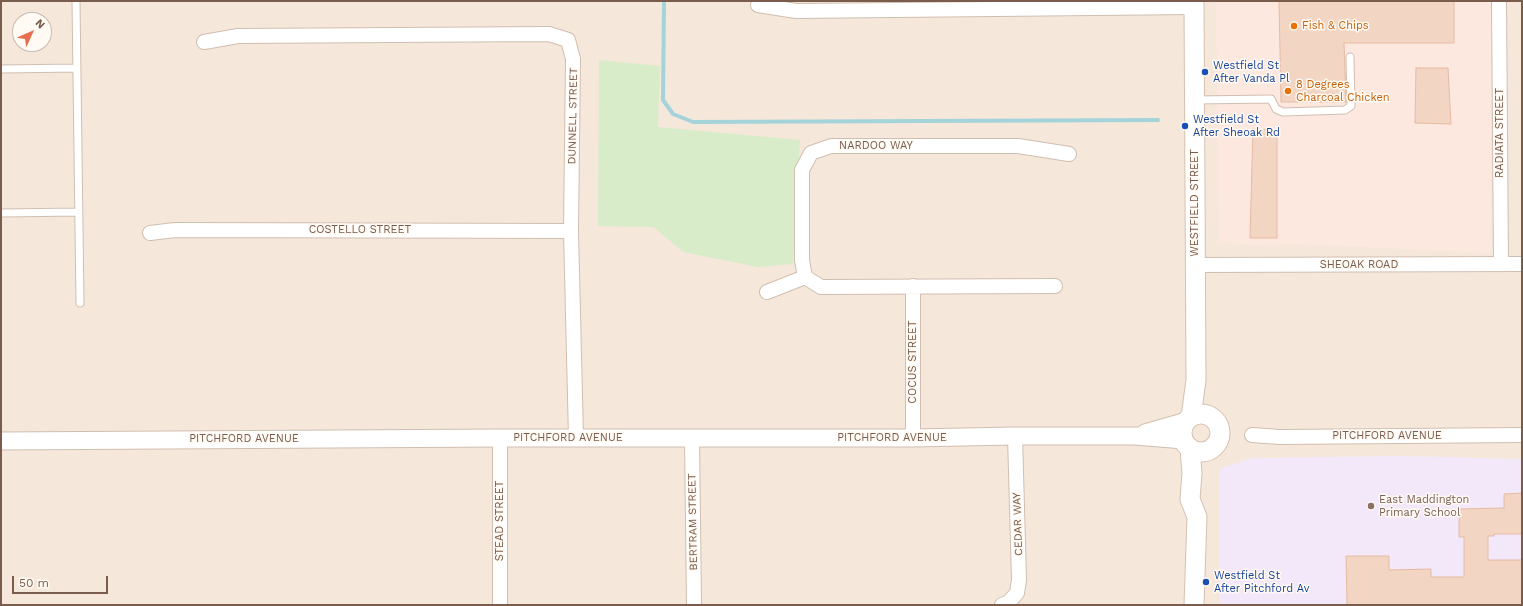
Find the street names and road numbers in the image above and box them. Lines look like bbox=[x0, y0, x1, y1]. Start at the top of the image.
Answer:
street label: DUNNELL STREET bbox=[566, 67, 580, 165]
street label: RADIATA STREET bbox=[1493, 88, 1507, 178]
street label: NARDOO WAY bbox=[839, 139, 913, 153]
street label: WESTFIELD STREET bbox=[1188, 149, 1202, 257]
street label: COSTELLO STREET bbox=[309, 223, 411, 237]
street label: SHEOAK ROAD bbox=[1320, 258, 1398, 272]
street label: COCUS STREET bbox=[906, 320, 920, 404]
street label: PITCHFORD AVENUE bbox=[1332, 429, 1442, 443]
street label: PITCHFORD AVENUE bbox=[513, 431, 623, 445]
street label: PITCHFORD AVENUE bbox=[837, 431, 947, 445]
street label: PITCHFORD AVENUE bbox=[189, 432, 299, 446]
street label: BERTRAM STREET bbox=[686, 473, 700, 571]
street label: STEAD STREET bbox=[493, 481, 507, 561]
street label: CEDAR WAY bbox=[1010, 492, 1026, 556]

